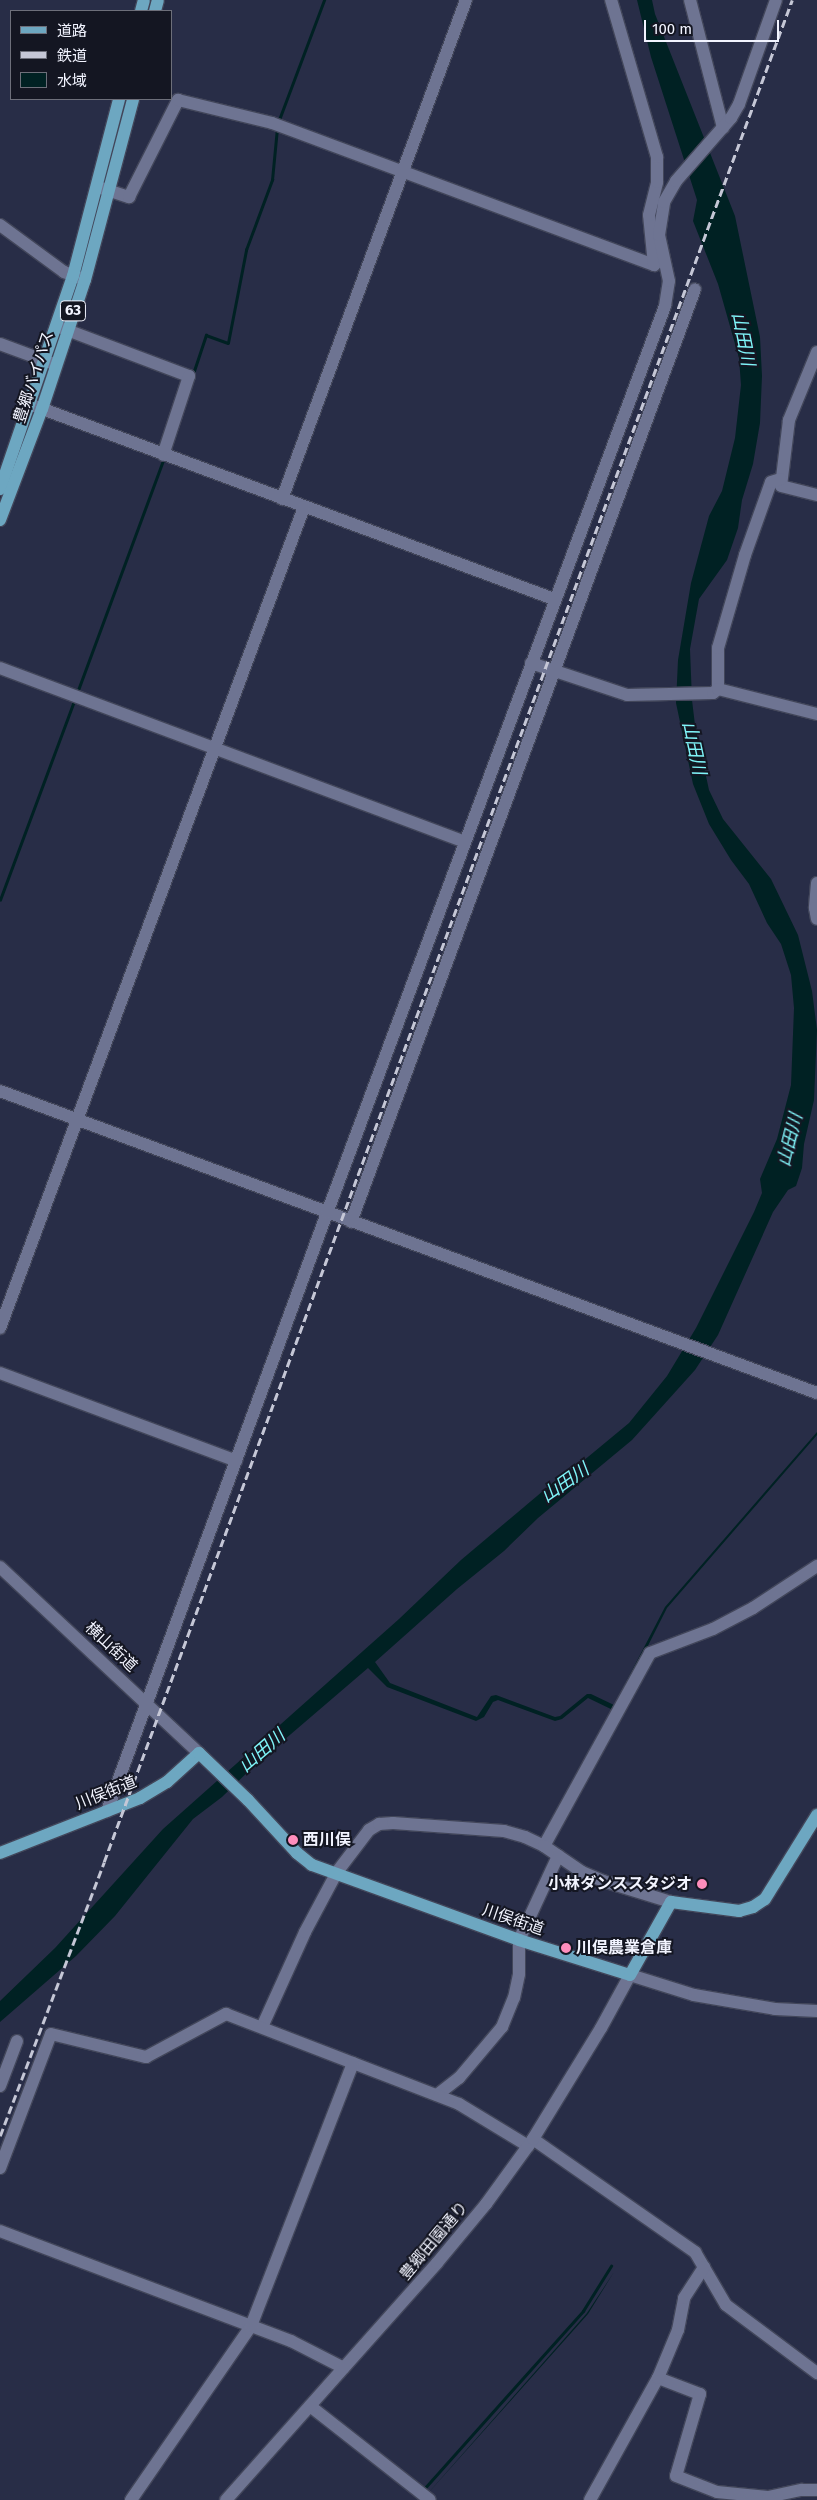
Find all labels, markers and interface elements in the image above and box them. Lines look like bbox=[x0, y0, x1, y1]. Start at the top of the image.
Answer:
legend bbox=[10, 10, 172, 100]
scale bar bbox=[647, 10, 782, 42]
text: 100 m bbox=[652, 20, 692, 38]
text: 道路 bbox=[57, 22, 87, 40]
text: 鉄道 bbox=[57, 47, 87, 65]
text: 水域 bbox=[57, 72, 87, 90]
road number: 63 bbox=[59, 298, 87, 324]
water label: 山田川 bbox=[727, 310, 759, 368]
street label: 豊郷バイパス bbox=[10, 328, 58, 426]
water label: 山田川 bbox=[678, 719, 710, 777]
water label: 山田川 bbox=[773, 1111, 807, 1169]
water label: 山田川 bbox=[537, 1459, 593, 1507]
street label: 横山街道 bbox=[81, 1618, 141, 1676]
water label: 山田川 bbox=[235, 1725, 289, 1777]
street label: 川俣街道 bbox=[73, 1772, 139, 1814]
place label: 西川俣 bbox=[303, 1830, 351, 1850]
marker: 西川俣 bbox=[287, 1834, 299, 1846]
place label: 小林ダンススタジオ bbox=[548, 1874, 692, 1894]
marker: 小林ダンススタジオ bbox=[696, 1878, 708, 1890]
street label: 川俣街道 bbox=[480, 1901, 546, 1939]
place label: 川俣農業倉庫 bbox=[576, 1938, 672, 1958]
marker: 川俣農業倉庫 bbox=[560, 1942, 572, 1954]
street label: 豊郷田園通り bbox=[396, 2198, 472, 2284]

